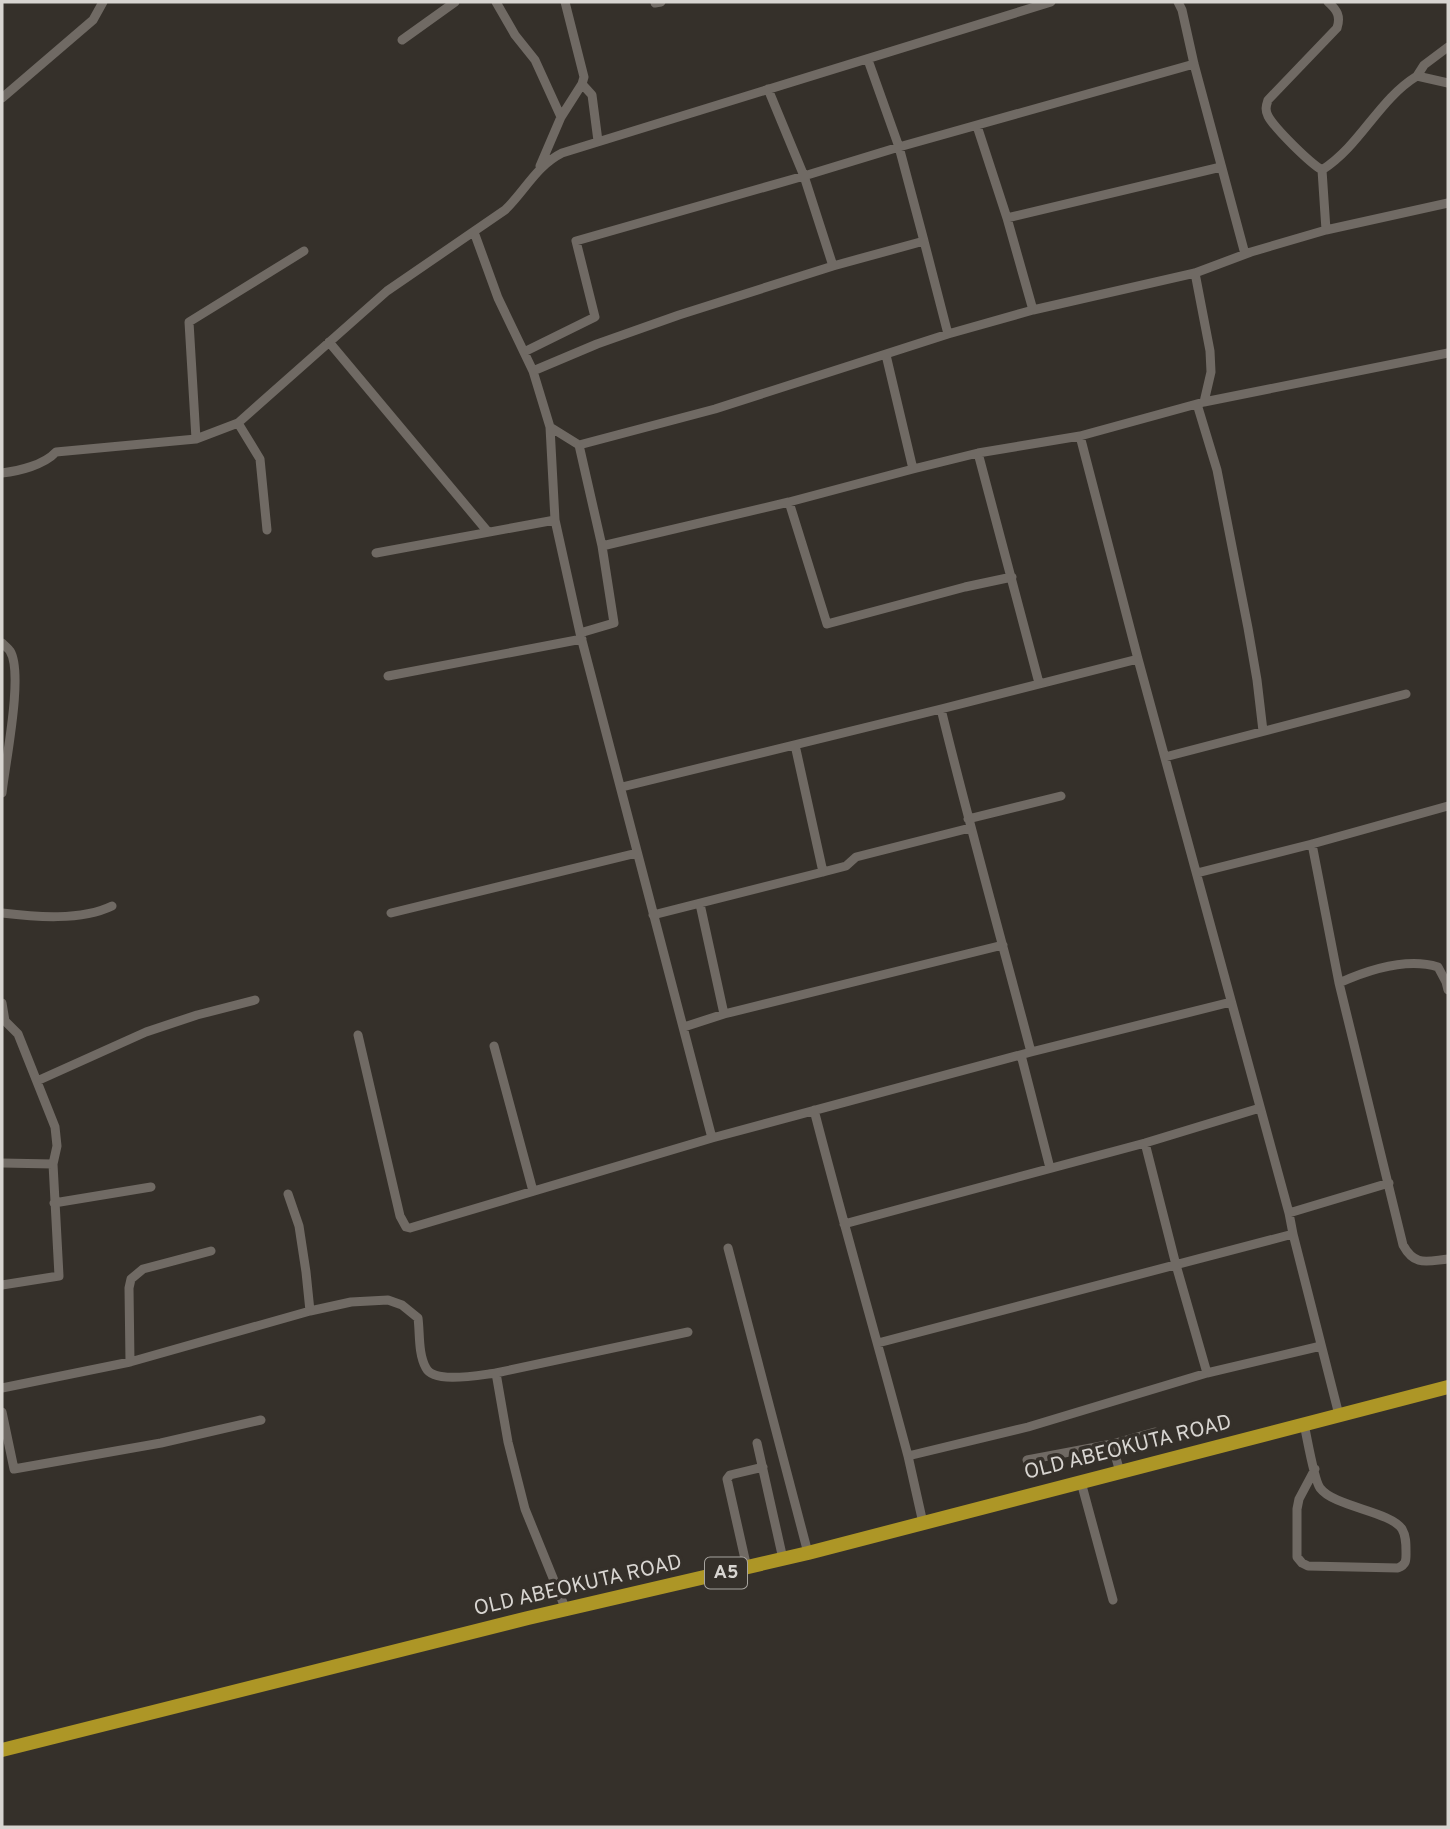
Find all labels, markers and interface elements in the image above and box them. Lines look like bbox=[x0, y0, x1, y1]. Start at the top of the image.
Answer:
street label: OLD ABEOKUTA ROAD bbox=[1021, 1409, 1235, 1487]
street label: OLD ABEOKUTA ROAD bbox=[471, 1549, 685, 1623]
road number: A5 bbox=[705, 1558, 747, 1588]

